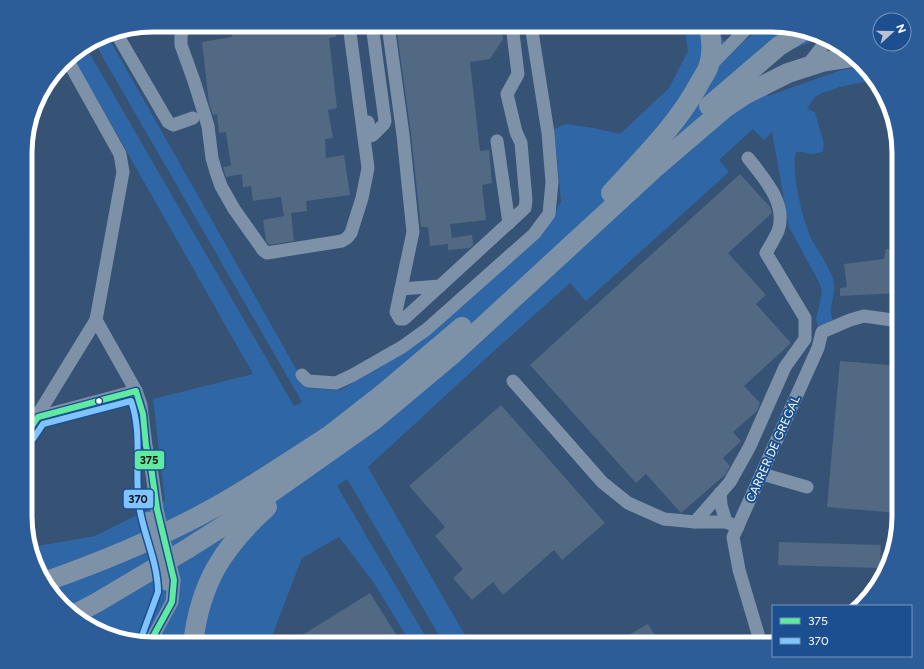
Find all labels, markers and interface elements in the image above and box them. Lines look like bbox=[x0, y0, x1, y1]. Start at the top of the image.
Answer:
north arrow bbox=[872, 12, 912, 52]
text: N bbox=[893, 22, 908, 35]
street label: CARRER DE GREGAL bbox=[743, 393, 803, 504]
unlabelled marker bbox=[94, 396, 104, 406]
line badge: 375 bbox=[134, 450, 165, 470]
text: 375 bbox=[140, 454, 158, 467]
line badge: 370 bbox=[123, 489, 154, 509]
text: 370 bbox=[128, 493, 148, 506]
legend bbox=[772, 605, 912, 657]
text: 375 bbox=[808, 614, 828, 628]
text: 370 bbox=[808, 634, 829, 648]

